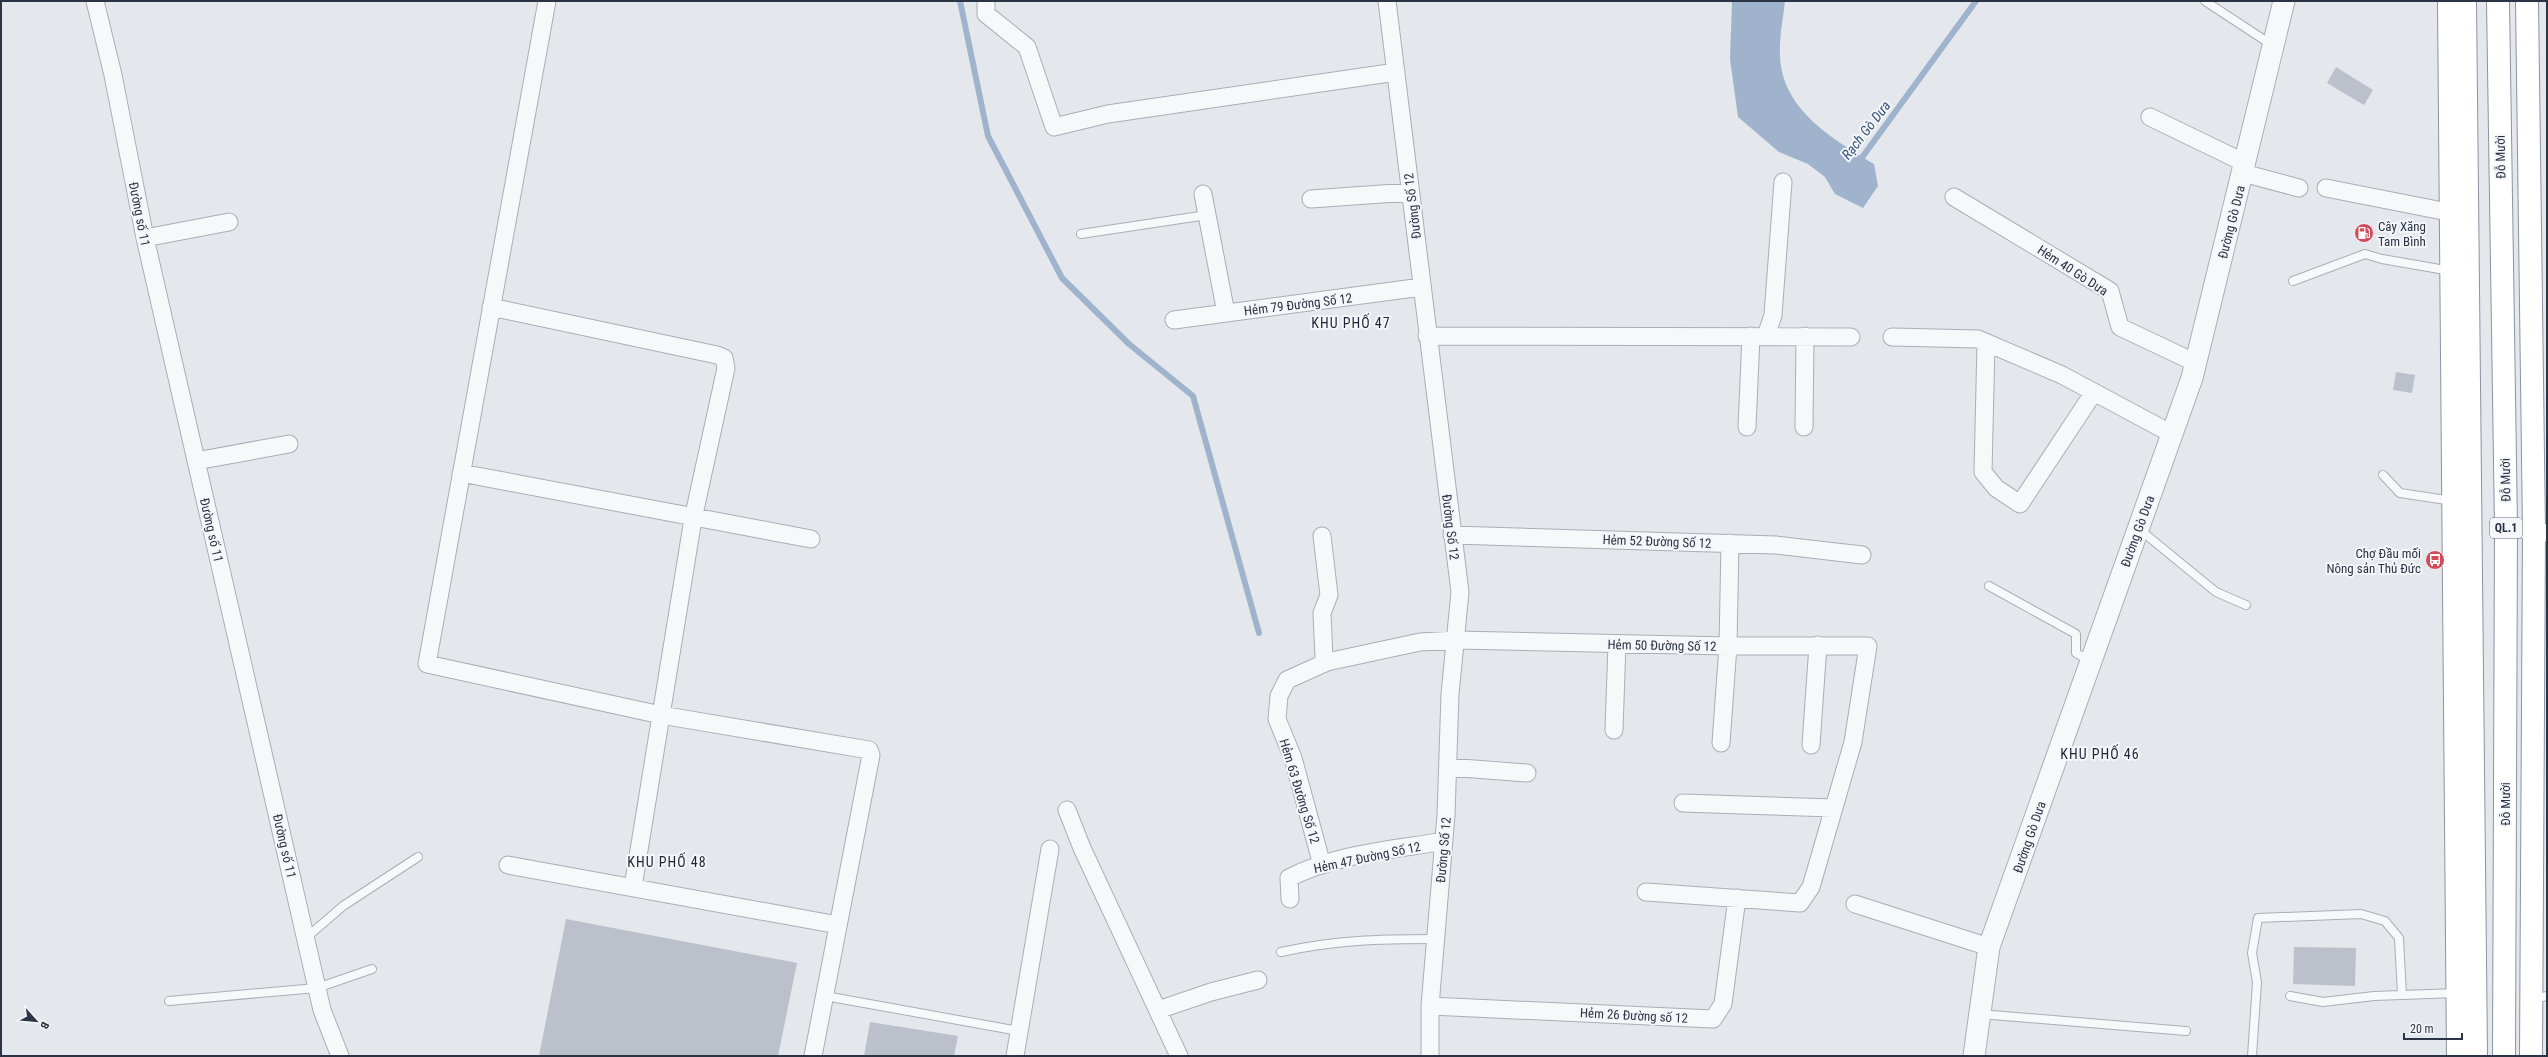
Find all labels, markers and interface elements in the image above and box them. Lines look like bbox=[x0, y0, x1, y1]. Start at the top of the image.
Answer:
water label: Rạch Gò Dưa bbox=[1838, 98, 1894, 162]
street label: Đỗ Mười bbox=[2493, 135, 2508, 179]
street label: Đường Số 12 bbox=[1401, 172, 1424, 240]
street label: Đường số 11 bbox=[126, 181, 153, 248]
street label: Đường Gò Dưa bbox=[2215, 184, 2248, 260]
place label: Cây Xăng Tam Bình bbox=[2378, 219, 2426, 249]
fuel station icon: Cây Xăng Tam Bình bbox=[2353, 222, 2375, 244]
street label: Hẻm 40 Gò Dưa bbox=[2035, 242, 2111, 299]
street label: Hẻm 79 Đường Số 12 bbox=[1243, 290, 1353, 319]
district label: KHU PHỐ 47 bbox=[1311, 313, 1391, 331]
street label: Đỗ Mười bbox=[2498, 458, 2513, 502]
street label: Đường Số 12 bbox=[1439, 493, 1462, 561]
street label: Đường Gò Dưa bbox=[2118, 493, 2157, 569]
street label: Đường số 11 bbox=[197, 497, 226, 564]
road number: QL.1 bbox=[2490, 518, 2522, 538]
street label: Hẻm 52 Đường Số 12 bbox=[1602, 532, 1712, 551]
place label: Chợ Đầu mối Nông sản Thủ Đức bbox=[2326, 546, 2421, 576]
bus stop icon: Chợ Đầu mối Nông sản Thủ Đức bbox=[2424, 549, 2446, 571]
street label: Hẻm 50 Đường Số 12 bbox=[1607, 637, 1717, 654]
street label: Hẻm 63 Đường Số 12 bbox=[1276, 737, 1323, 845]
district label: KHU PHỐ 46 bbox=[2060, 744, 2140, 762]
street label: Đỗ Mười bbox=[2498, 782, 2513, 826]
street label: Đường Gò Dưa bbox=[2010, 799, 2049, 875]
street label: Đường số 11 bbox=[270, 813, 299, 880]
street label: Đường Số 12 bbox=[1433, 816, 1454, 884]
street label: Hẻm 47 Đường Số 12 bbox=[1312, 839, 1422, 876]
district label: KHU PHỐ 48 bbox=[627, 852, 707, 870]
north arrow bbox=[16, 1001, 56, 1041]
street label: Hẻm 26 Đường số 12 bbox=[1580, 1005, 1688, 1026]
scale bar bbox=[2404, 1015, 2462, 1041]
text: B bbox=[37, 1020, 52, 1031]
text: 20 m bbox=[2410, 1022, 2434, 1036]

